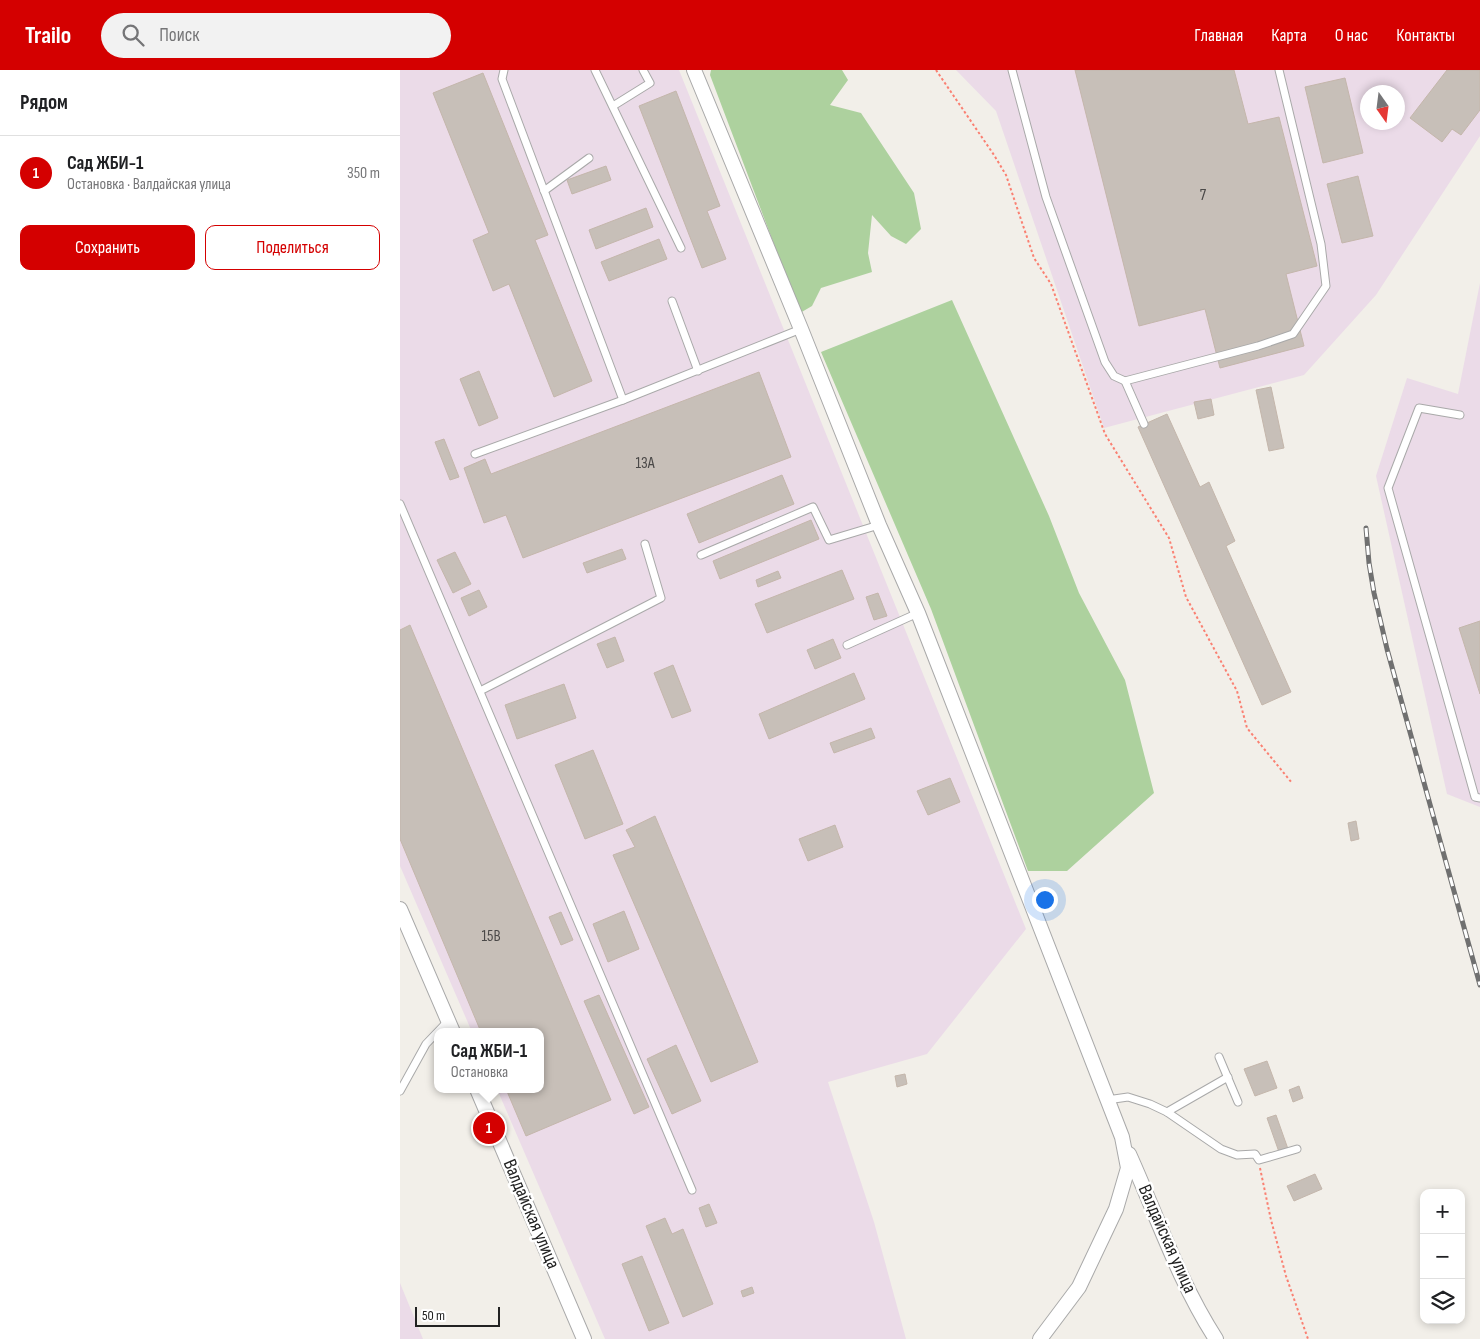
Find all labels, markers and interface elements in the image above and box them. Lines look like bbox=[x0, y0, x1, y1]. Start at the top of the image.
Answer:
search box bbox=[101, 13, 451, 58]
text: Trailo bbox=[25, 21, 71, 50]
icon: search bbox=[119, 21, 147, 49]
text: Поиск bbox=[159, 24, 199, 47]
text: Главная bbox=[1194, 25, 1243, 46]
text: Карта bbox=[1271, 25, 1307, 46]
text: О нас bbox=[1335, 25, 1368, 46]
text: Контакты bbox=[1396, 25, 1455, 46]
north arrow bbox=[1360, 85, 1405, 130]
text: Рядом bbox=[20, 90, 68, 115]
text: Сад ЖБИ-1 bbox=[67, 152, 143, 175]
text: 1 bbox=[33, 164, 39, 183]
text: 350 m bbox=[347, 164, 380, 183]
text: Остановка · Валдайская улица bbox=[67, 175, 231, 194]
house number: 7 bbox=[1200, 186, 1207, 205]
button: Сохранить bbox=[20, 225, 195, 270]
button: Поделиться bbox=[205, 225, 380, 270]
house number: 13А bbox=[635, 454, 655, 473]
your location bbox=[1032, 887, 1058, 913]
house number: 15В bbox=[481, 927, 501, 946]
popup bbox=[434, 1028, 544, 1093]
text: Сад ЖБИ-1 bbox=[451, 1040, 527, 1063]
text: Остановка bbox=[451, 1063, 508, 1082]
pin: 1 bbox=[473, 1109, 505, 1147]
street label: Валдайская улица bbox=[498, 1156, 564, 1272]
street label: Валдайская улица bbox=[1133, 1181, 1201, 1297]
map controls bbox=[1420, 1189, 1465, 1324]
button: + bbox=[1420, 1189, 1465, 1234]
button: − bbox=[1420, 1234, 1465, 1279]
button: layers bbox=[1420, 1279, 1465, 1324]
scale bar bbox=[415, 1304, 500, 1327]
text: 50 m bbox=[422, 1307, 445, 1324]

